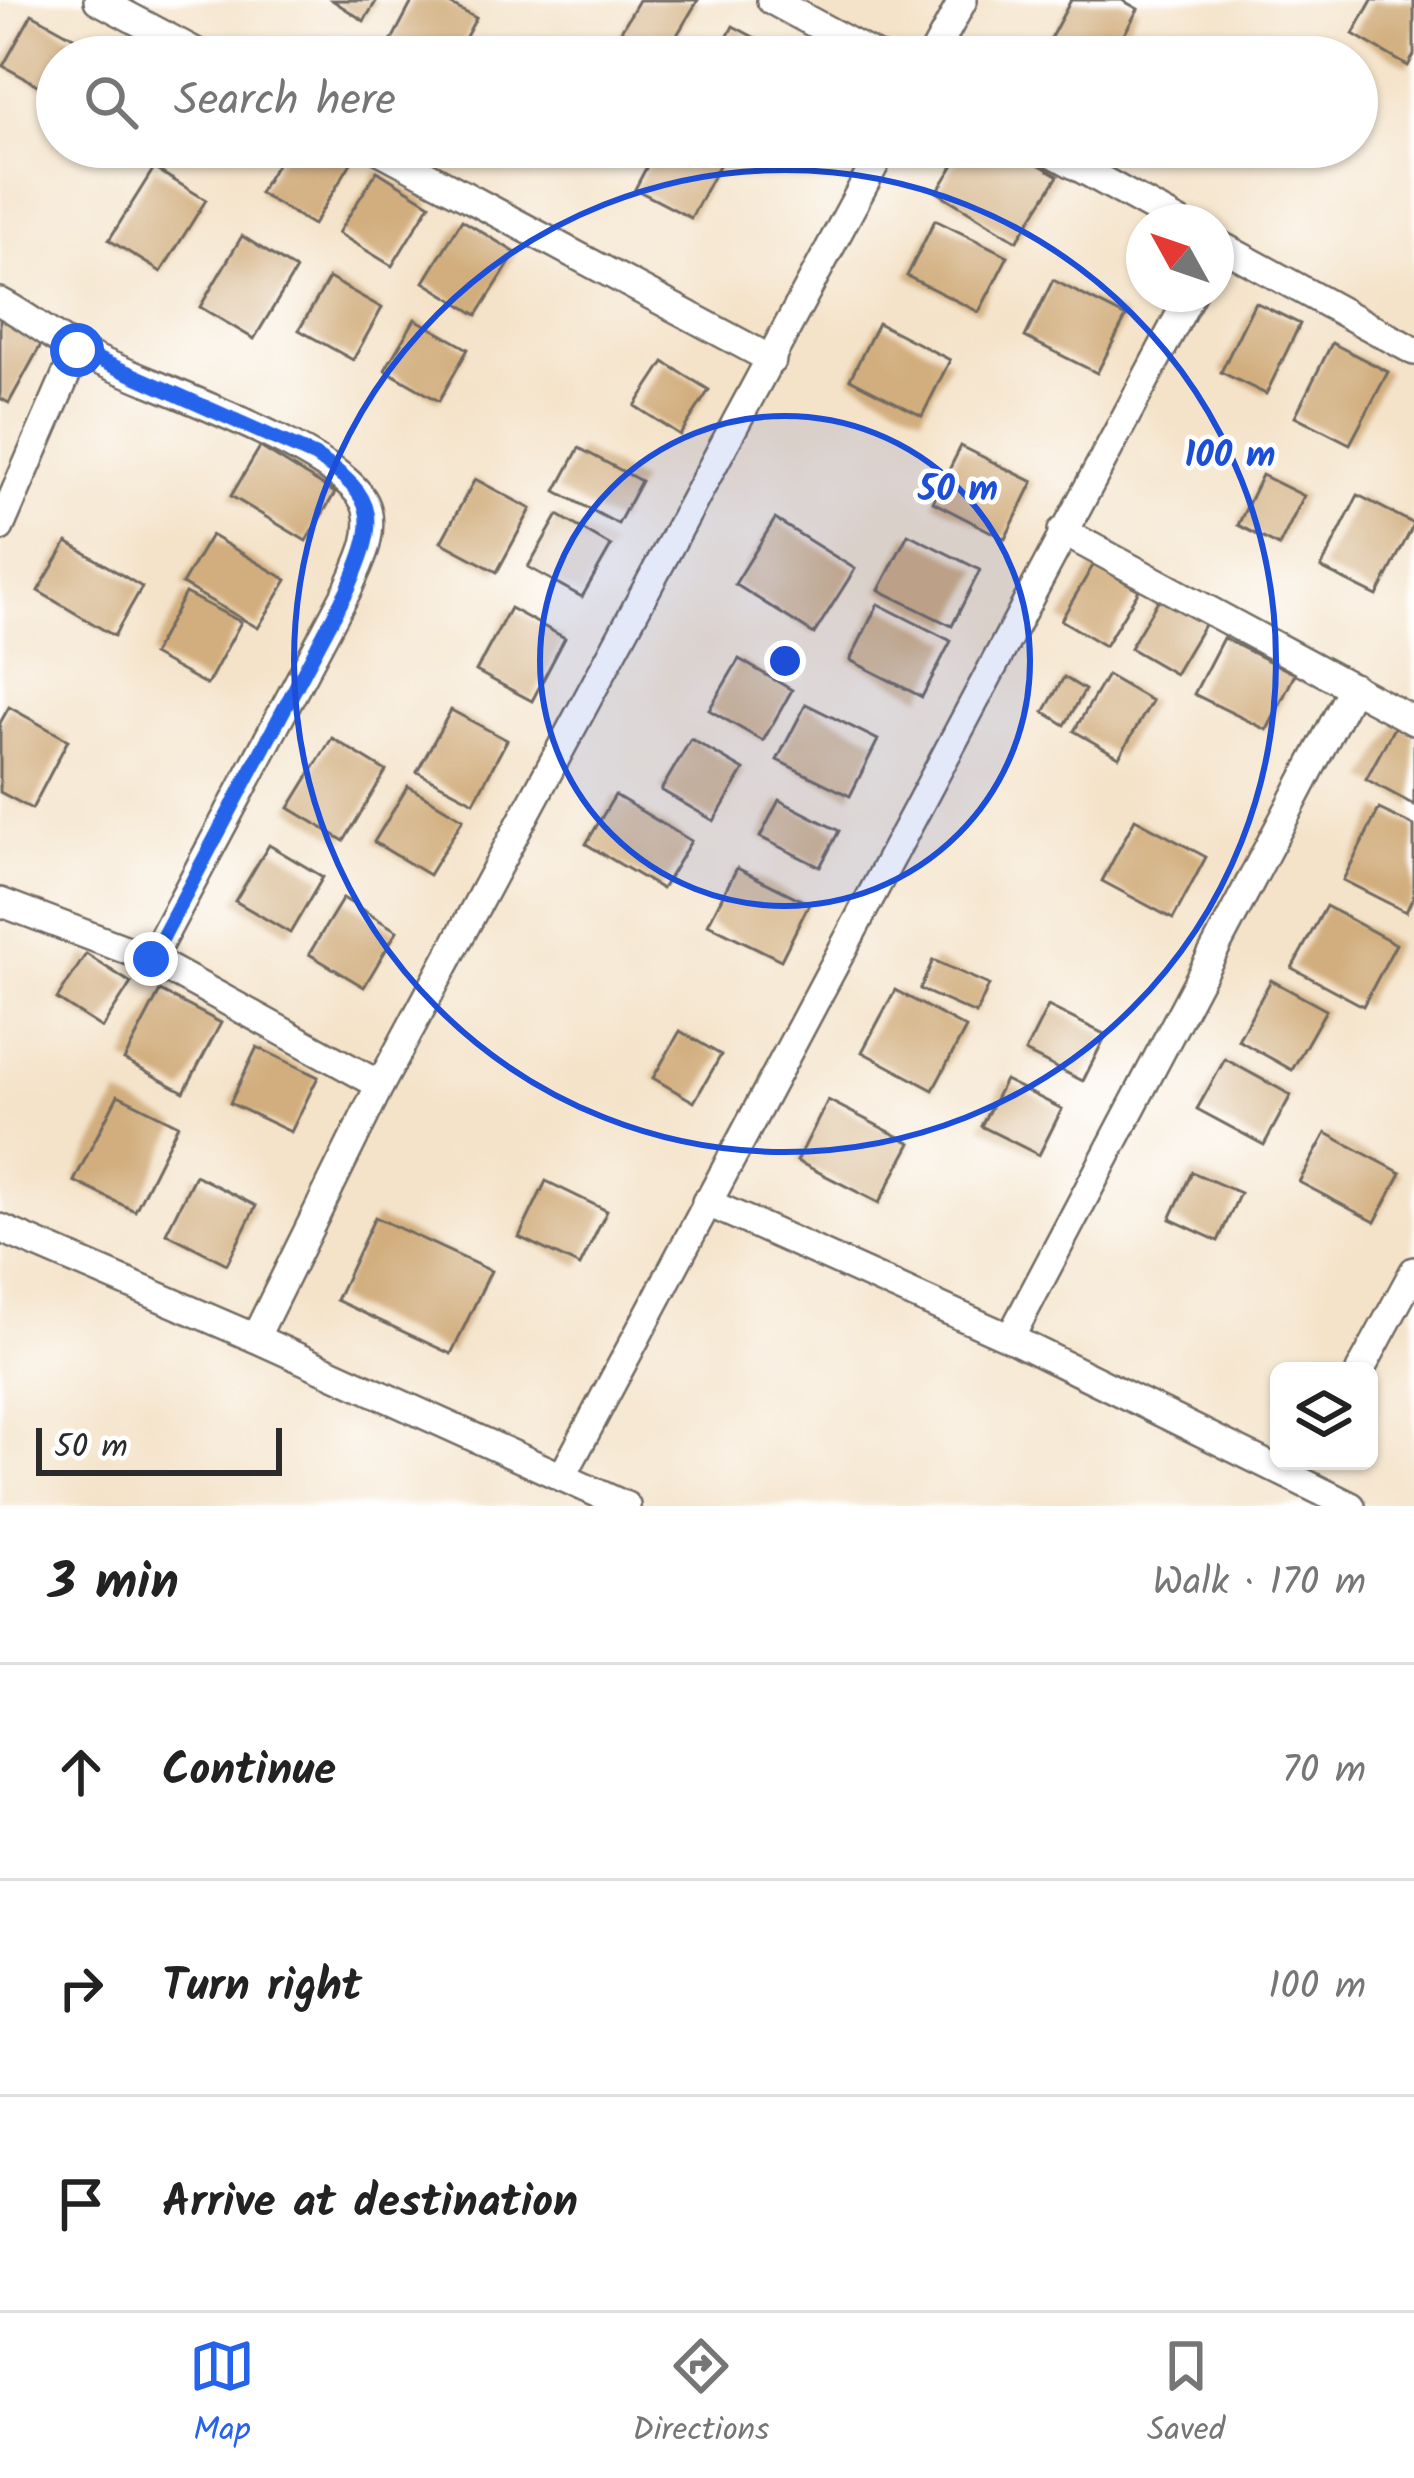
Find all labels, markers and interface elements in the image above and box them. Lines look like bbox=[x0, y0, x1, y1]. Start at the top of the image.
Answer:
search box bbox=[36, 36, 1378, 168]
text: Search here bbox=[174, 66, 396, 138]
icon: search bbox=[78, 69, 144, 135]
north arrow bbox=[1126, 204, 1234, 312]
route start bbox=[50, 323, 104, 377]
text: 100 m bbox=[1184, 428, 1276, 485]
text: 50 m bbox=[917, 462, 998, 519]
centre of rings bbox=[764, 640, 806, 682]
route end bbox=[124, 932, 178, 986]
map controls bbox=[1270, 1362, 1378, 1470]
button: layers bbox=[1270, 1362, 1378, 1470]
scale bar bbox=[36, 1422, 282, 1475]
text: 50 m bbox=[54, 1422, 128, 1475]
text: 3 min bbox=[48, 1544, 179, 1625]
text: Walk · 170 m bbox=[1152, 1553, 1366, 1615]
text: Continue bbox=[162, 1736, 336, 1808]
icon: ahead bbox=[48, 1739, 114, 1805]
text: 70 m bbox=[1282, 1741, 1366, 1803]
text: Turn right bbox=[162, 1952, 362, 2024]
icon: right bbox=[48, 1955, 114, 2021]
text: 100 m bbox=[1268, 1957, 1366, 2019]
text: Arrive at destination bbox=[162, 2168, 578, 2240]
icon: arrive bbox=[48, 2171, 114, 2237]
tab: Map bbox=[189, 2333, 255, 2458]
tab: Directions bbox=[632, 2333, 769, 2458]
tab: Saved bbox=[1147, 2333, 1225, 2458]

